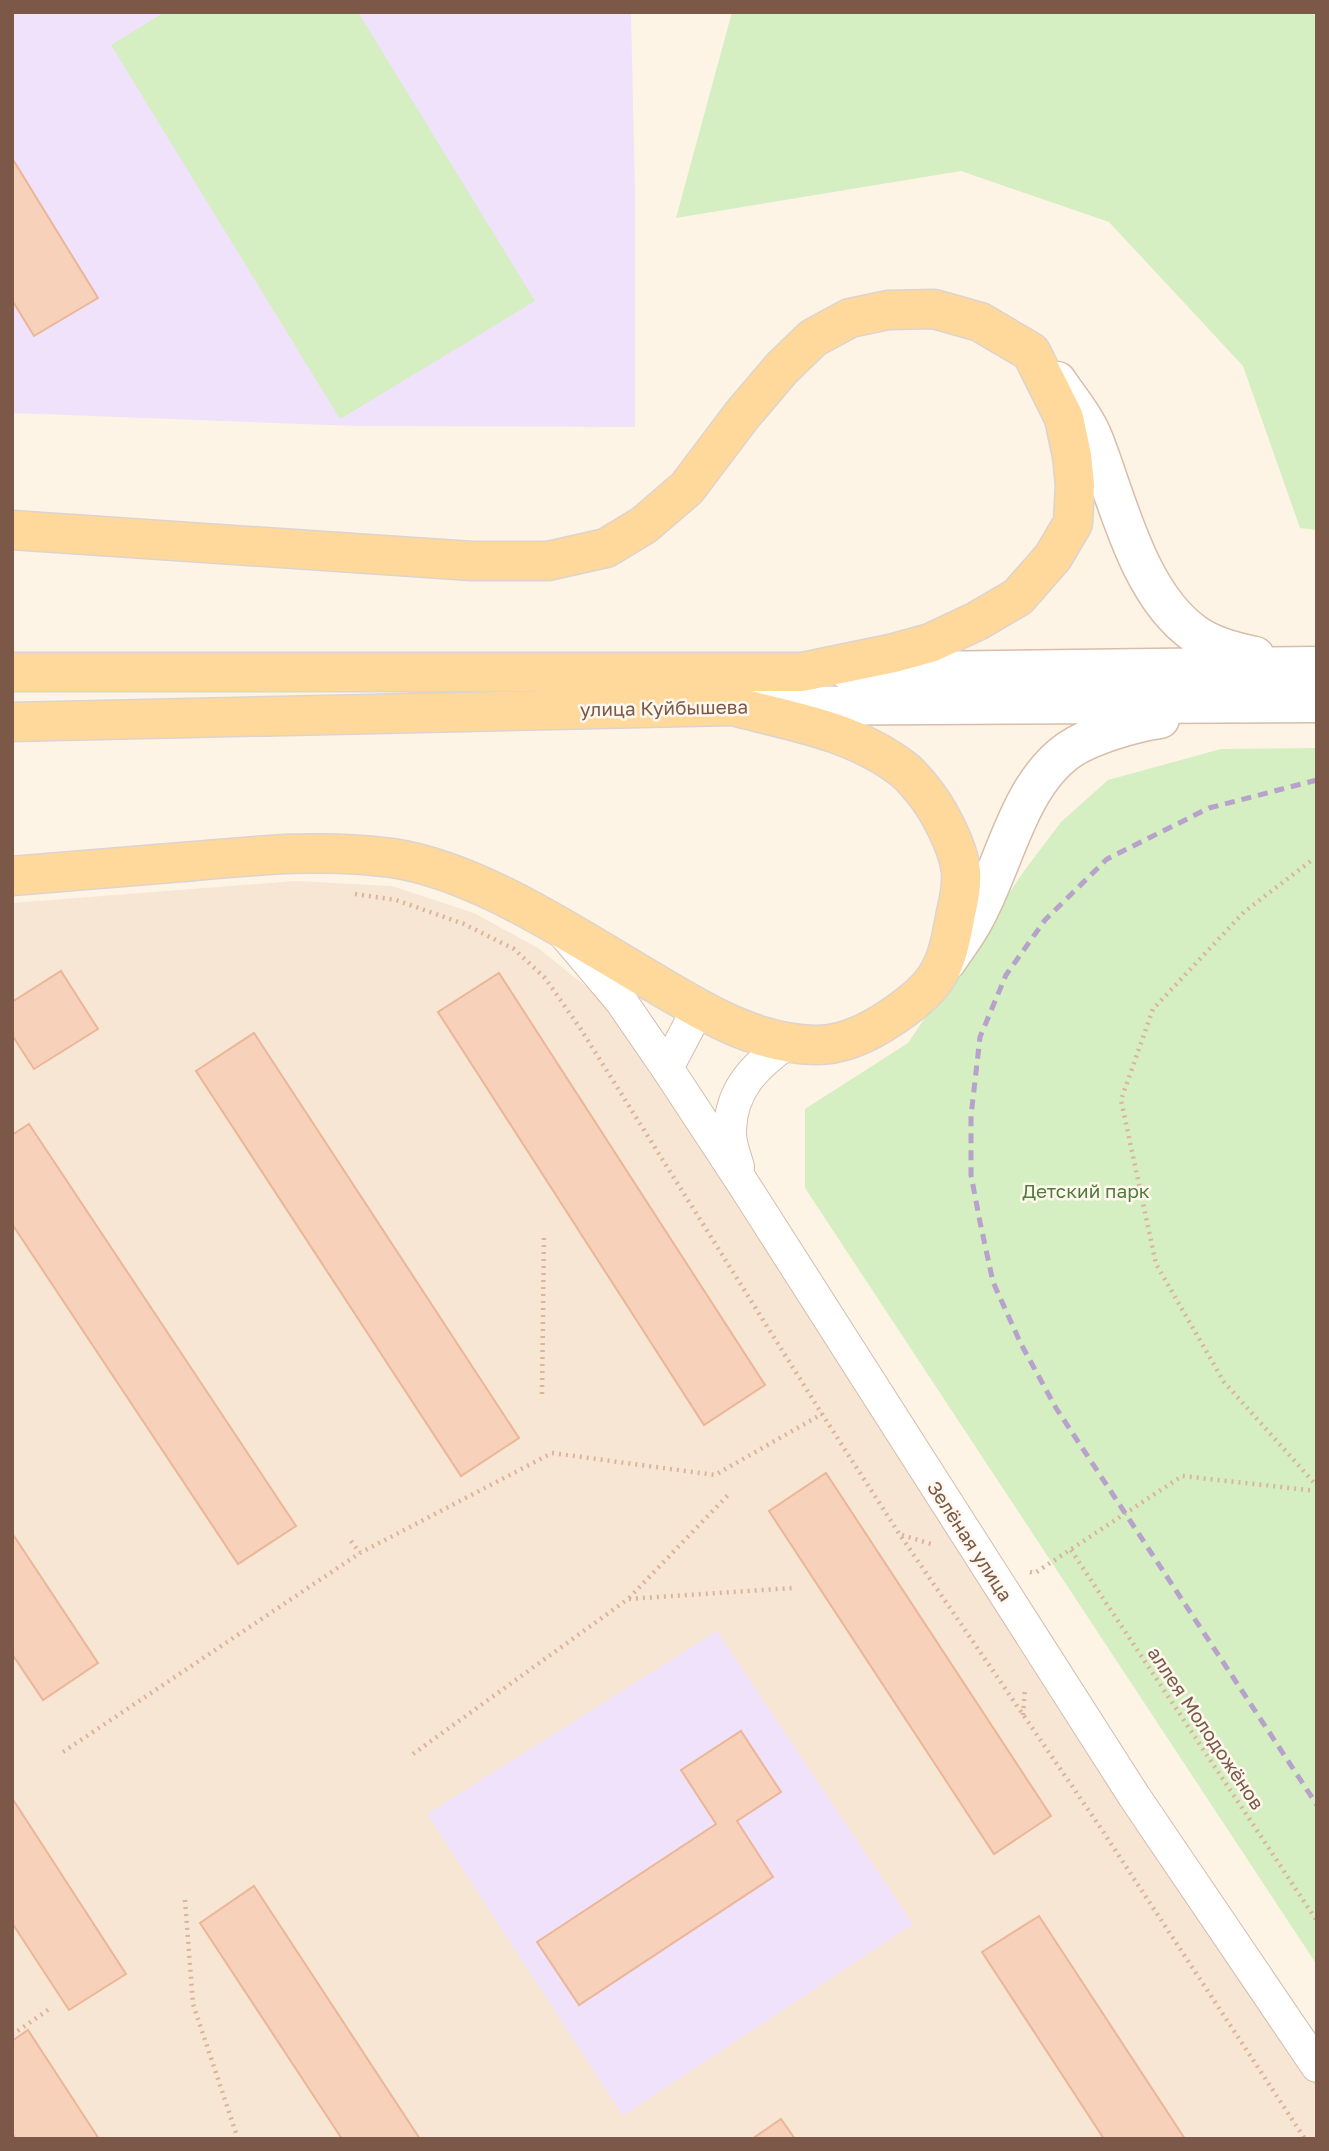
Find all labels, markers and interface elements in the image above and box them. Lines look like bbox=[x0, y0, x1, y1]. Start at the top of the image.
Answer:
street label: улица Куйбышева bbox=[580, 695, 748, 720]
park label: Детский парк bbox=[1022, 1179, 1150, 1202]
street label: Зелёная улица bbox=[923, 1476, 1018, 1605]
street label: аллея Молодожёнов bbox=[1143, 1642, 1269, 1814]

